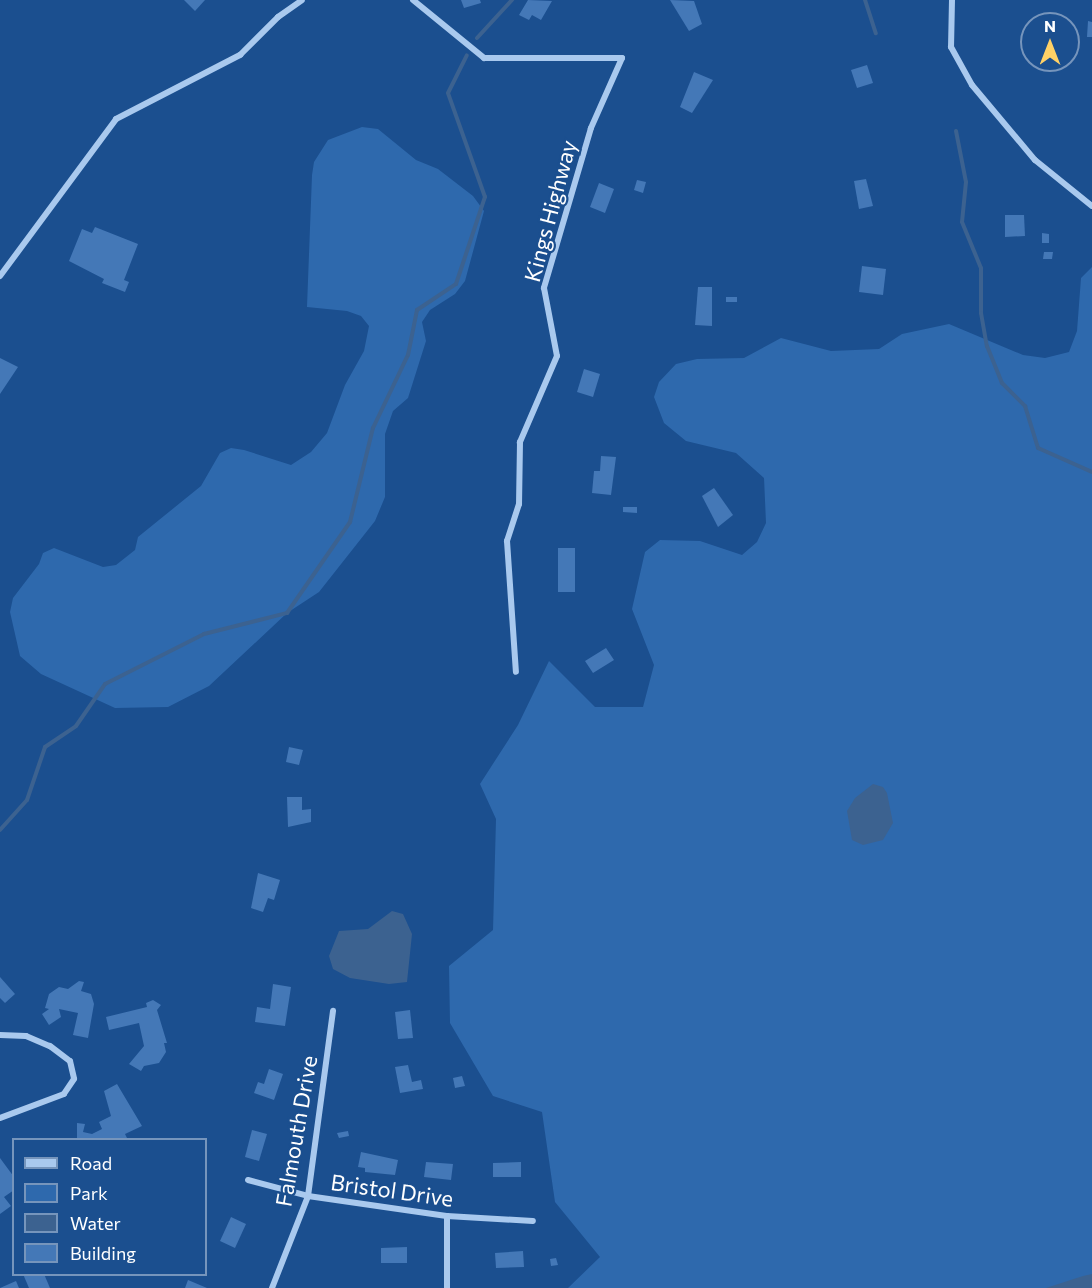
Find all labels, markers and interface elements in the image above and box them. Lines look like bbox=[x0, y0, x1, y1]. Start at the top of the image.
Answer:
north arrow bbox=[1020, 12, 1080, 72]
text: N bbox=[1044, 16, 1056, 35]
street label: Kings Highway bbox=[518, 137, 582, 285]
street label: Falmouth Drive bbox=[270, 1053, 322, 1209]
legend bbox=[12, 1138, 207, 1276]
text: Road bbox=[70, 1152, 112, 1174]
street label: Bristol Drive bbox=[329, 1168, 455, 1212]
text: Park bbox=[70, 1182, 108, 1204]
text: Water bbox=[70, 1212, 121, 1234]
text: Building bbox=[70, 1242, 136, 1264]

